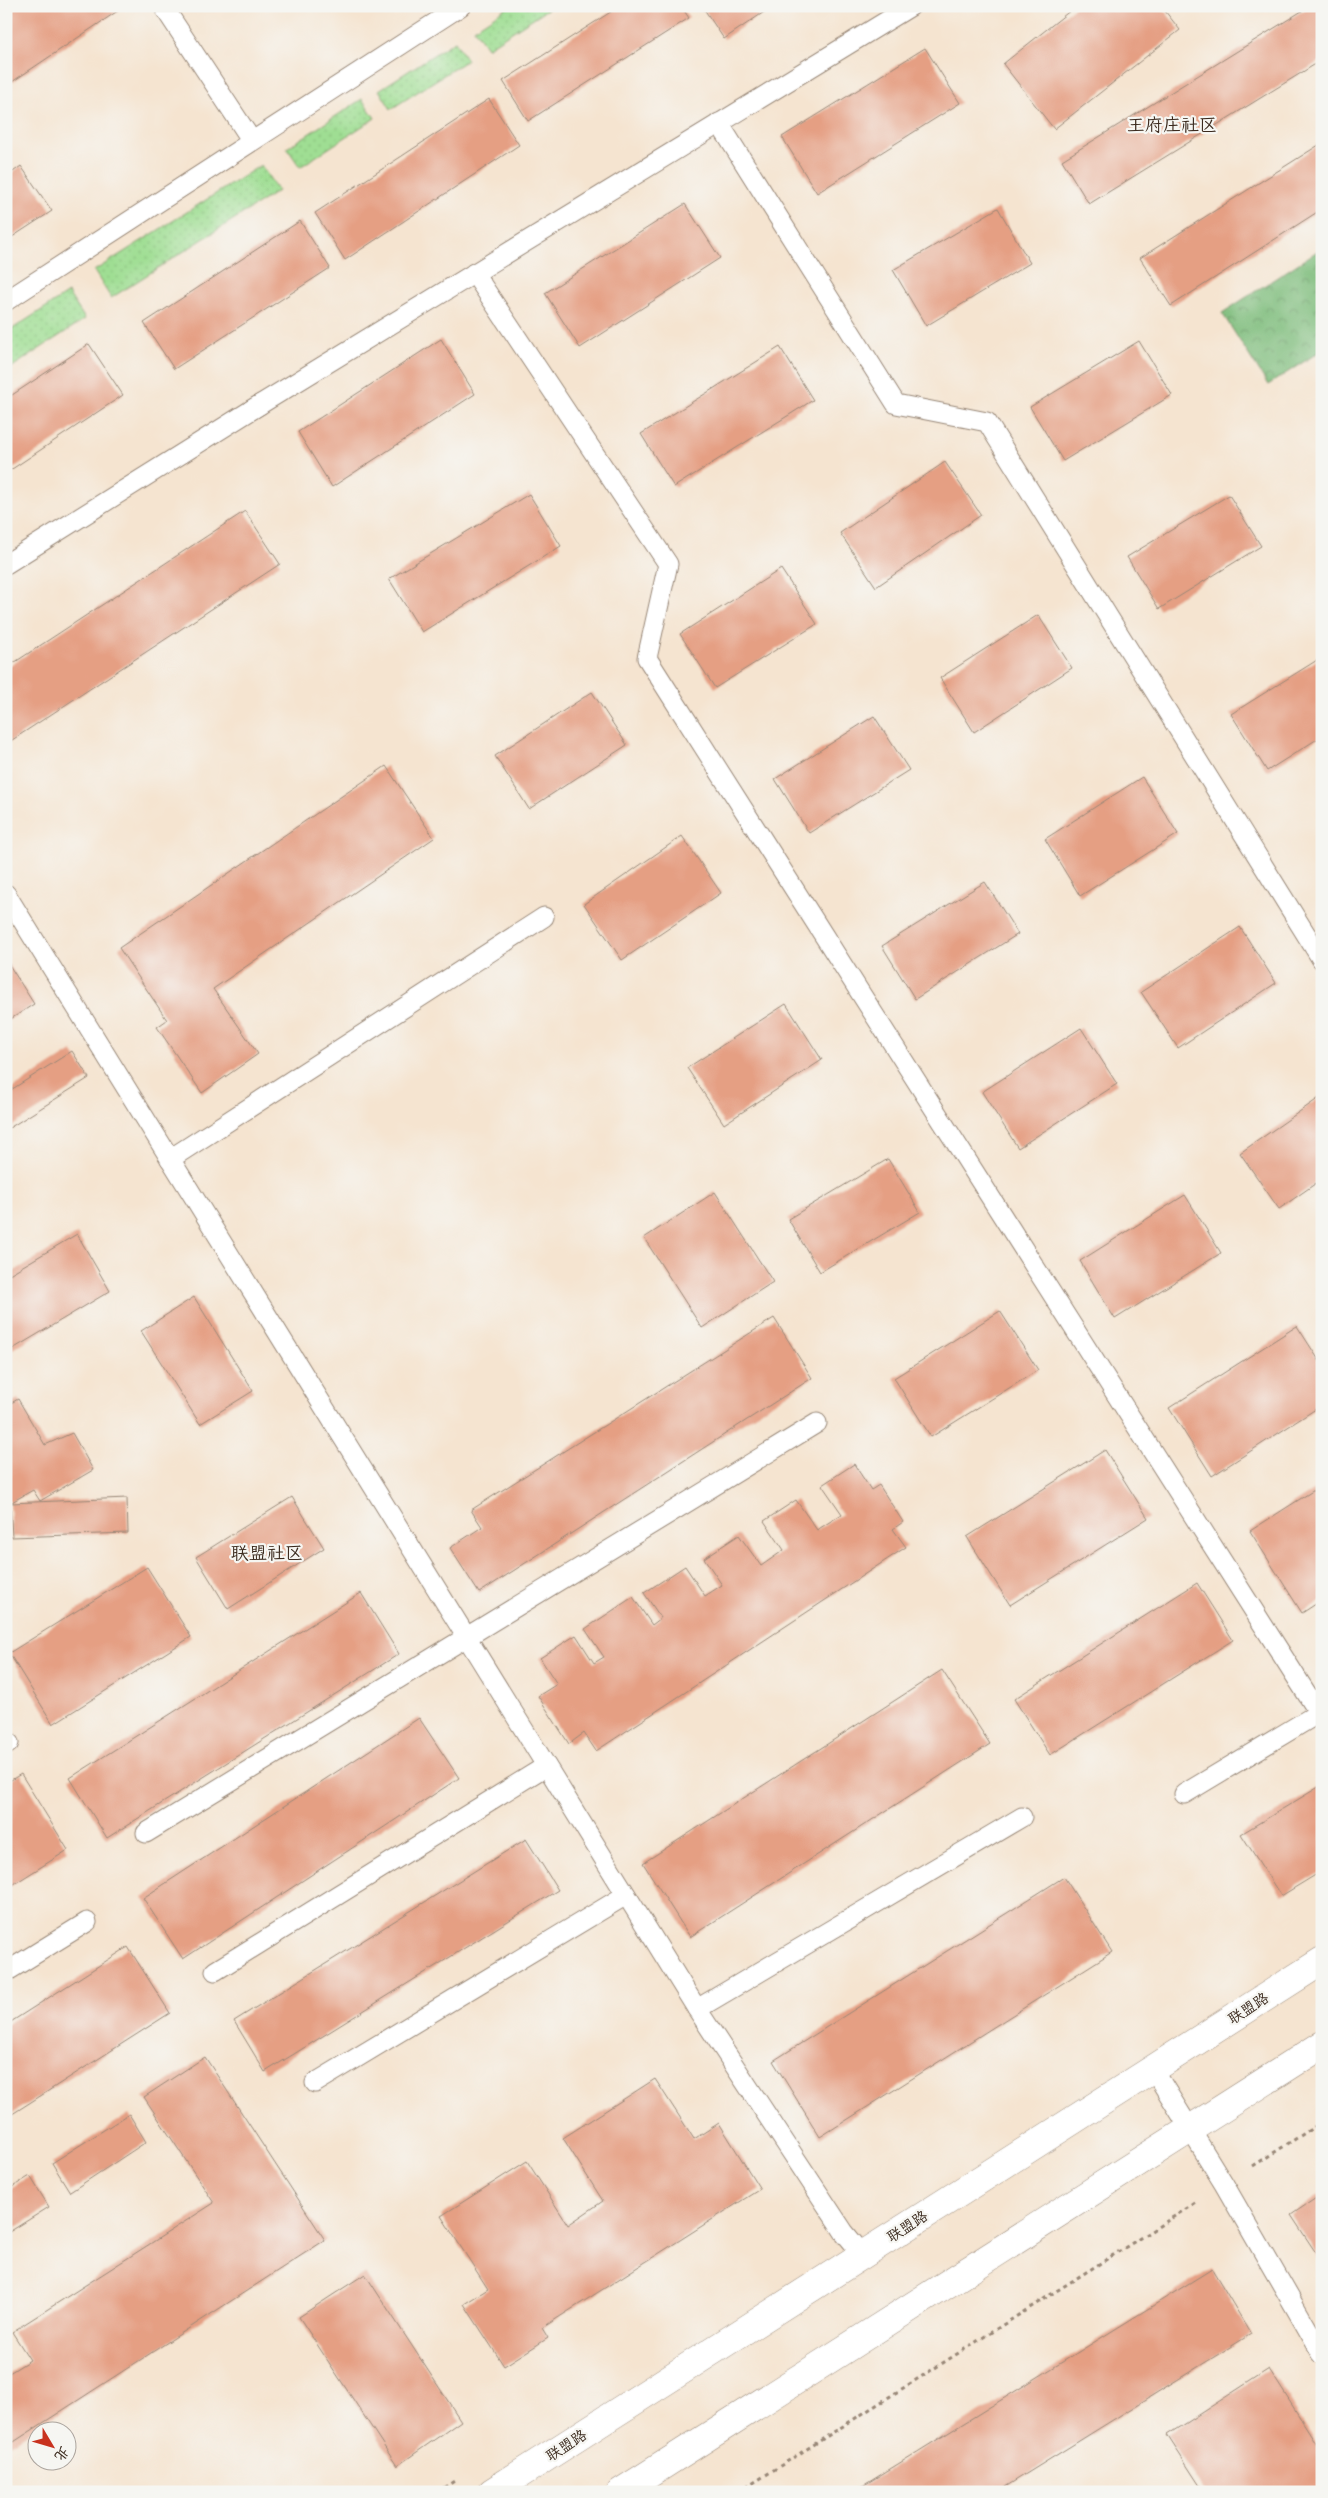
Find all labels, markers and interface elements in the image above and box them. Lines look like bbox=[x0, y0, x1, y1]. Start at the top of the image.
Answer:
district label: 王府庄社区 bbox=[1127, 112, 1217, 137]
district label: 联盟社区 bbox=[231, 1540, 303, 1565]
street label: 联盟路 bbox=[1223, 1987, 1273, 2029]
street label: 联盟路 bbox=[882, 2205, 932, 2247]
north arrow bbox=[28, 2420, 78, 2470]
street label: 联盟路 bbox=[541, 2424, 591, 2466]
text: 北 bbox=[51, 2443, 74, 2466]

